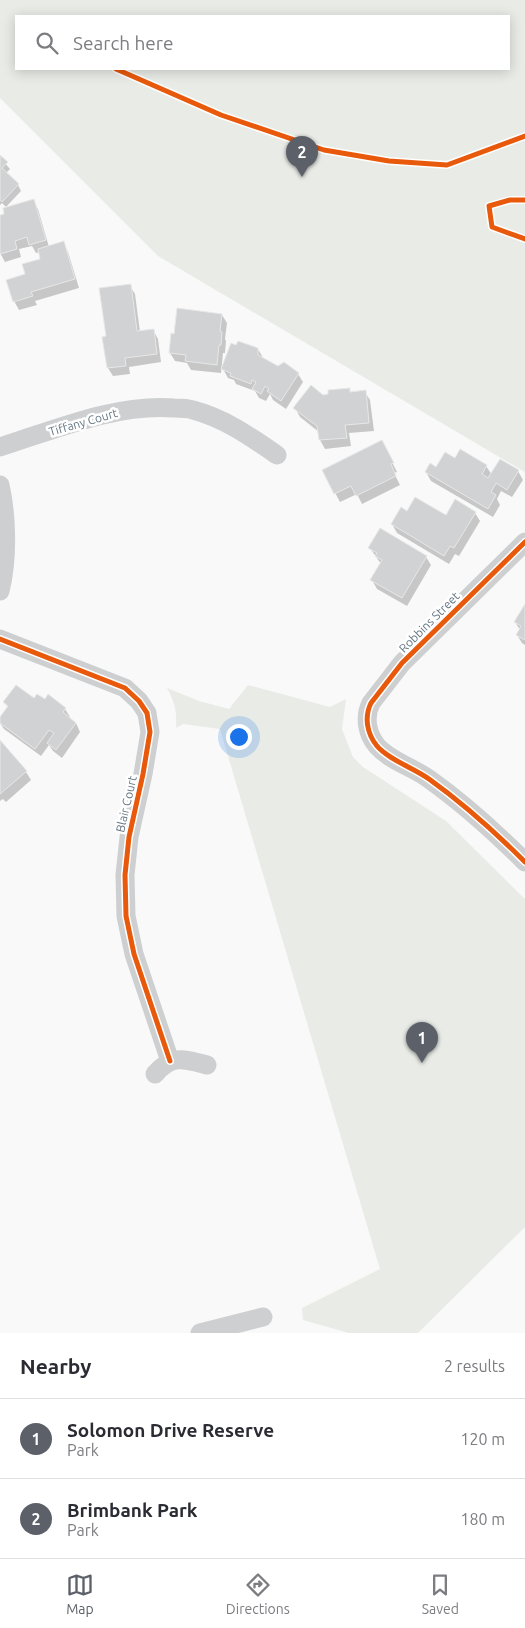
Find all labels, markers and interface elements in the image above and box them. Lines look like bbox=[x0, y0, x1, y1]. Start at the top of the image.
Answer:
search box bbox=[15, 15, 510, 70]
icon: search bbox=[33, 29, 61, 57]
text: Search here bbox=[73, 32, 173, 54]
pin: 2 bbox=[286, 136, 318, 177]
street label: Tiffany Court bbox=[47, 406, 119, 438]
street label: Robbins Street bbox=[396, 589, 462, 655]
your location bbox=[226, 724, 252, 750]
street label: Blair Court bbox=[113, 774, 139, 834]
pin: 1 bbox=[406, 1022, 438, 1063]
text: Nearby bbox=[20, 1354, 91, 1378]
text: 2 results bbox=[444, 1357, 505, 1375]
text: Solomon Drive Reserve bbox=[67, 1419, 274, 1441]
text: 1 bbox=[31, 1430, 41, 1448]
text: 120 m bbox=[460, 1430, 505, 1448]
text: Park bbox=[67, 1441, 99, 1459]
text: Brimbank Park bbox=[67, 1499, 198, 1521]
text: 2 bbox=[31, 1510, 41, 1528]
text: 180 m bbox=[460, 1510, 505, 1528]
text: Park bbox=[67, 1521, 99, 1539]
tab: Map bbox=[66, 1571, 94, 1617]
tab: Directions bbox=[226, 1571, 290, 1617]
tab: Saved bbox=[422, 1571, 459, 1617]

